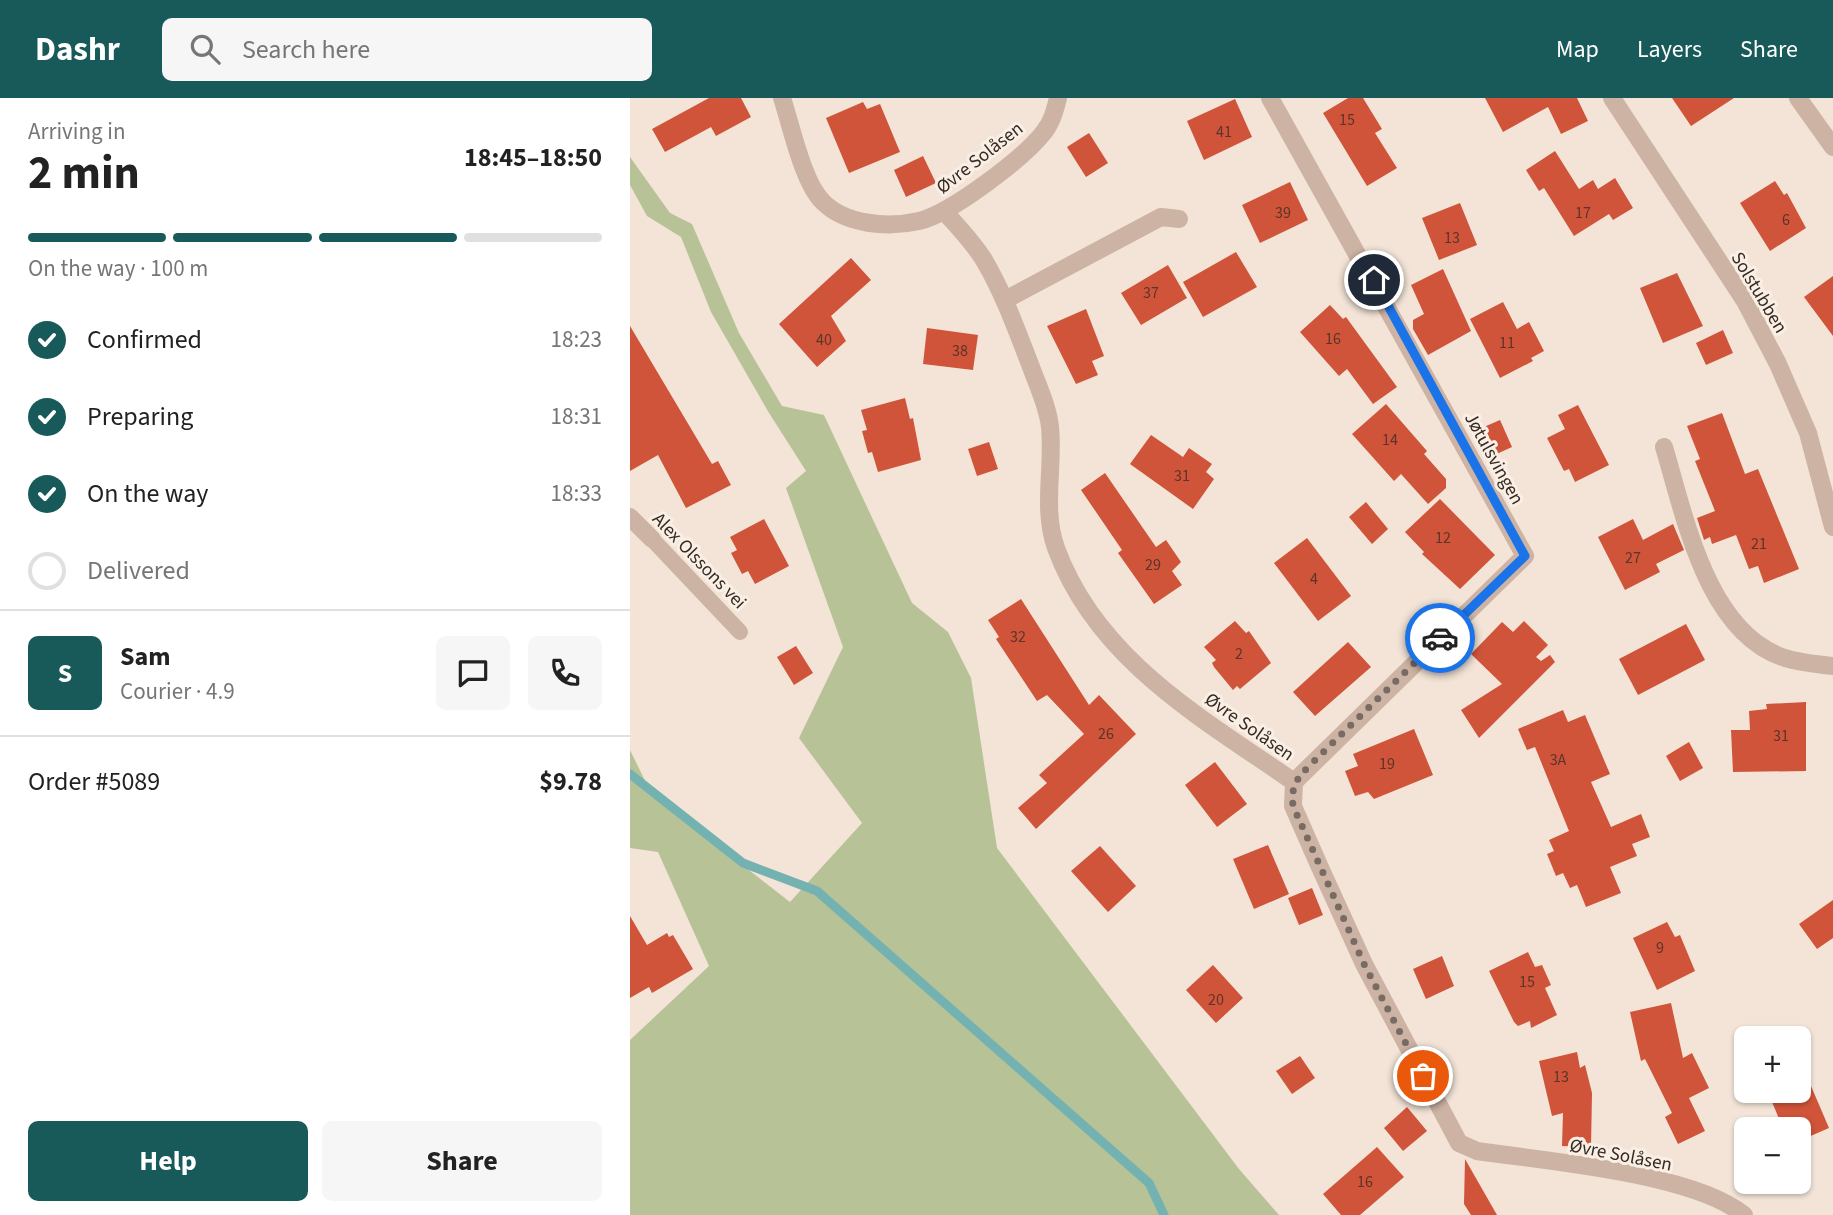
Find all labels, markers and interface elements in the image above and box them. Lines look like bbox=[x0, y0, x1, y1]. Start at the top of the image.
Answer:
search box bbox=[162, 18, 652, 81]
text: Dashr bbox=[35, 26, 120, 73]
icon: search bbox=[186, 30, 224, 68]
text: Search here bbox=[242, 31, 370, 68]
text: Map bbox=[1556, 32, 1599, 67]
text: Layers bbox=[1637, 32, 1702, 67]
text: Share bbox=[1740, 32, 1798, 67]
house number: 15 bbox=[1339, 109, 1355, 131]
text: Arriving in bbox=[28, 115, 126, 148]
street label: Øvre Solåsen bbox=[931, 116, 1029, 201]
house number: 41 bbox=[1216, 121, 1232, 143]
text: 18:45–18:50 bbox=[464, 139, 602, 176]
text: 2 min bbox=[28, 141, 140, 206]
house number: 39 bbox=[1275, 202, 1291, 224]
house number: 17 bbox=[1575, 202, 1591, 224]
house number: 6 bbox=[1782, 209, 1790, 231]
house number: 13 bbox=[1444, 227, 1460, 249]
street label: Solstubben bbox=[1724, 247, 1794, 338]
pin bbox=[1344, 250, 1404, 310]
text: On the way · 100 m bbox=[28, 252, 208, 285]
icon: home bbox=[1355, 261, 1393, 299]
house number: 37 bbox=[1143, 282, 1159, 304]
icon: check bbox=[28, 321, 66, 359]
text: Confirmed bbox=[87, 321, 202, 358]
text: 18:23 bbox=[551, 323, 602, 356]
house number: 16 bbox=[1325, 328, 1341, 350]
house number: 40 bbox=[816, 329, 832, 351]
house number: 11 bbox=[1499, 332, 1515, 354]
house number: 38 bbox=[952, 340, 968, 362]
icon: check bbox=[28, 398, 66, 436]
text: Preparing bbox=[87, 398, 193, 435]
text: 18:31 bbox=[551, 400, 602, 433]
street label: Jøtulsvingen bbox=[1457, 408, 1530, 510]
house number: 14 bbox=[1382, 429, 1398, 451]
house number: 31 bbox=[1174, 465, 1190, 487]
icon: check bbox=[28, 475, 66, 513]
text: On the way bbox=[87, 475, 208, 512]
text: 18:33 bbox=[551, 477, 602, 510]
street label: Alex Olssons vei bbox=[646, 507, 752, 616]
house number: 12 bbox=[1435, 527, 1451, 549]
house number: 21 bbox=[1751, 533, 1767, 555]
house number: 27 bbox=[1625, 547, 1641, 569]
text: Delivered bbox=[87, 552, 190, 589]
house number: 29 bbox=[1145, 554, 1161, 576]
house number: 4 bbox=[1310, 568, 1318, 590]
courier bbox=[1405, 603, 1475, 673]
icon: car bbox=[1421, 619, 1459, 657]
house number: 32 bbox=[1010, 626, 1026, 648]
button: chat bbox=[436, 636, 510, 710]
button: phone bbox=[528, 636, 602, 710]
text: Sam bbox=[120, 638, 170, 675]
house number: 2 bbox=[1235, 643, 1243, 665]
text: S bbox=[58, 655, 72, 692]
text: Courier · 4.9 bbox=[120, 675, 235, 708]
street label: Øvre Solåsen bbox=[1199, 686, 1299, 768]
house number: 26 bbox=[1098, 723, 1114, 745]
house number: 31 bbox=[1773, 725, 1789, 747]
house number: 3A bbox=[1550, 749, 1567, 771]
house number: 19 bbox=[1379, 753, 1395, 775]
text: Order #5089 bbox=[28, 763, 160, 800]
text: $9.78 bbox=[539, 763, 602, 800]
house number: 9 bbox=[1656, 937, 1664, 959]
house number: 15 bbox=[1519, 971, 1535, 993]
house number: 20 bbox=[1208, 989, 1224, 1011]
map controls bbox=[1734, 1026, 1811, 1194]
button: + bbox=[1734, 1026, 1811, 1103]
pin bbox=[1393, 1046, 1453, 1106]
icon: bag bbox=[1404, 1057, 1442, 1095]
house number: 13 bbox=[1553, 1066, 1569, 1088]
button: − bbox=[1734, 1117, 1811, 1194]
button: Help bbox=[28, 1121, 308, 1201]
button: Share bbox=[322, 1121, 602, 1201]
street label: Øvre Solåsen bbox=[1567, 1132, 1674, 1179]
house number: 16 bbox=[1357, 1171, 1373, 1193]

